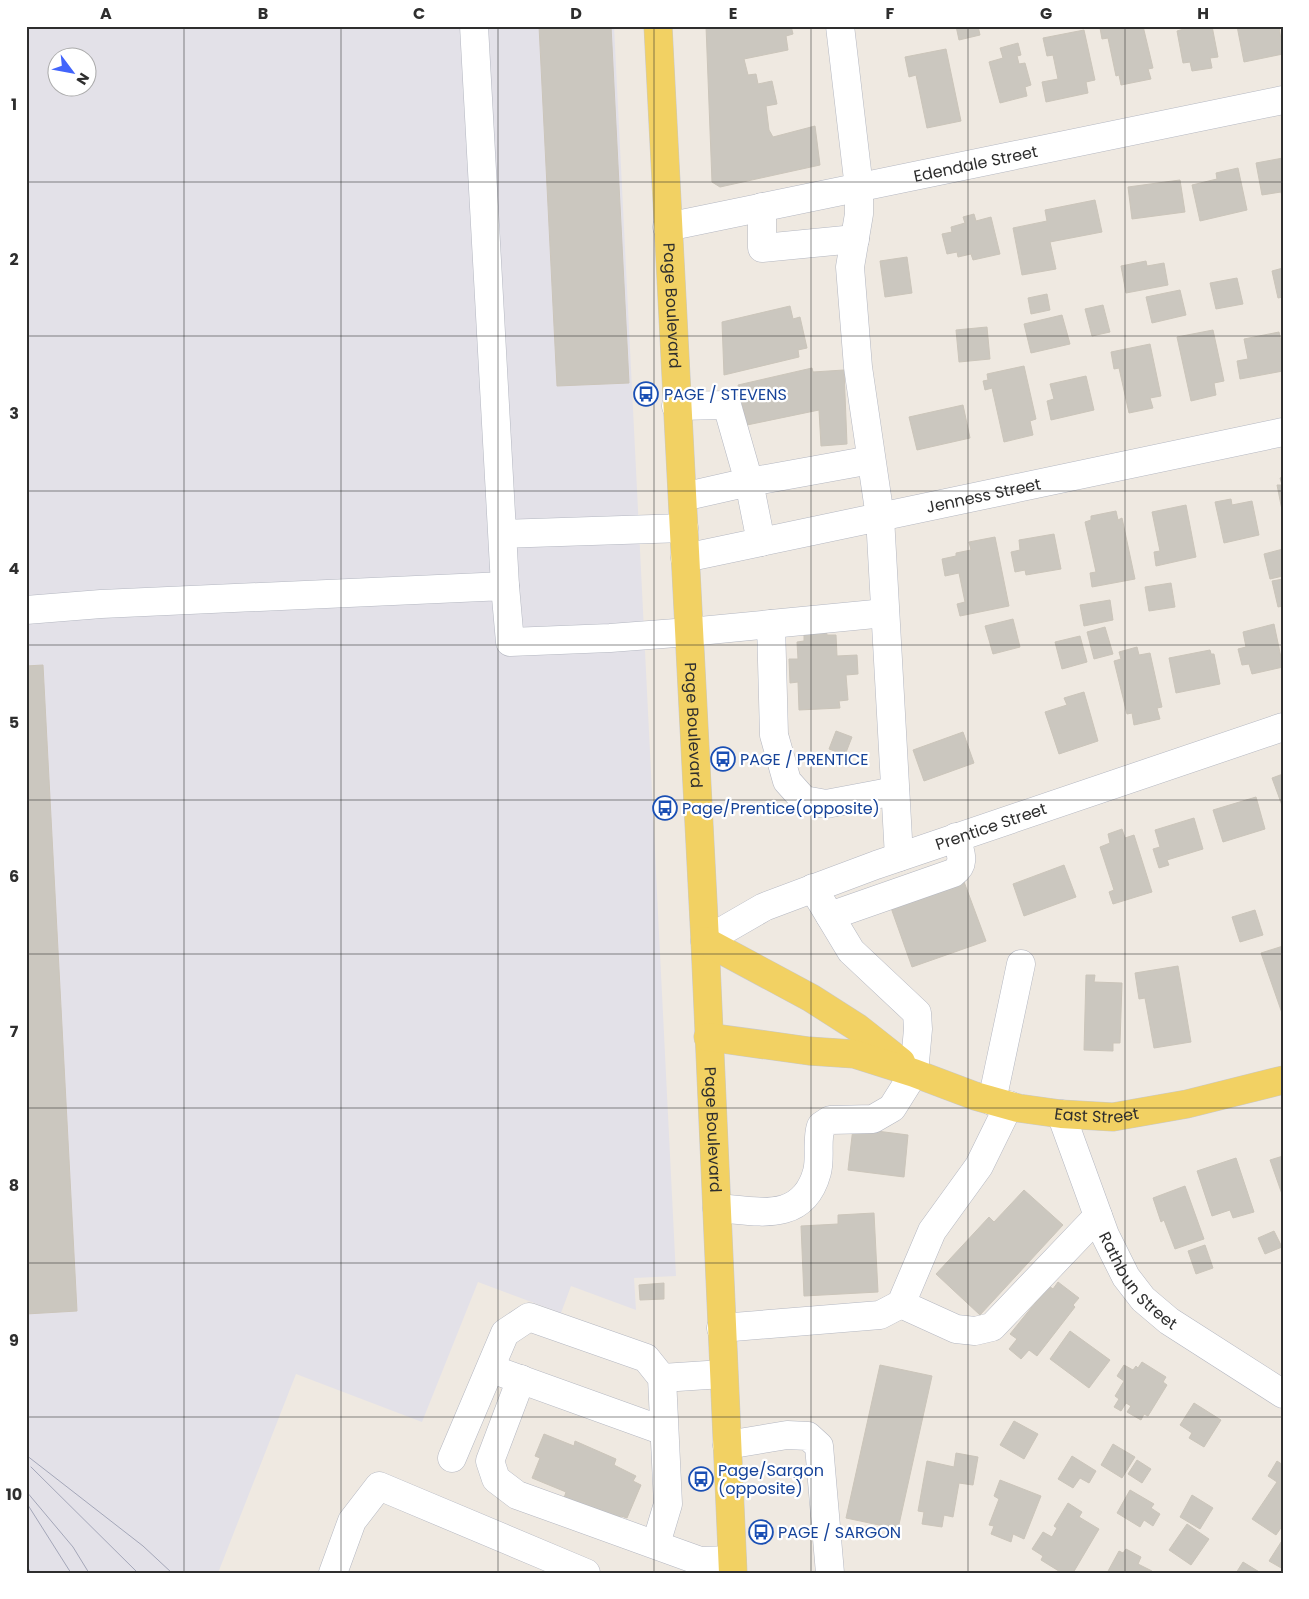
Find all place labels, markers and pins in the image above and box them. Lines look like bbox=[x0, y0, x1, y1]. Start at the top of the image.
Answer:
bus stop icon: PAGE / STEVENS bbox=[633, 381, 659, 407]
place label: PAGE / STEVENS bbox=[664, 383, 787, 406]
bus stop icon: PAGE / PRENTICE bbox=[710, 746, 736, 772]
place label: PAGE / PRENTICE bbox=[740, 748, 868, 771]
bus stop icon: Page/Prentice(opposite) bbox=[652, 795, 678, 821]
place label: Page/Prentice(opposite) bbox=[682, 797, 880, 820]
place label: Page/Sargon (opposite) bbox=[718, 1459, 824, 1500]
bus stop icon: Page/Sargon (opposite) bbox=[688, 1466, 714, 1492]
bus stop icon: PAGE / SARGON bbox=[748, 1519, 774, 1545]
place label: PAGE / SARGON bbox=[778, 1521, 901, 1544]

